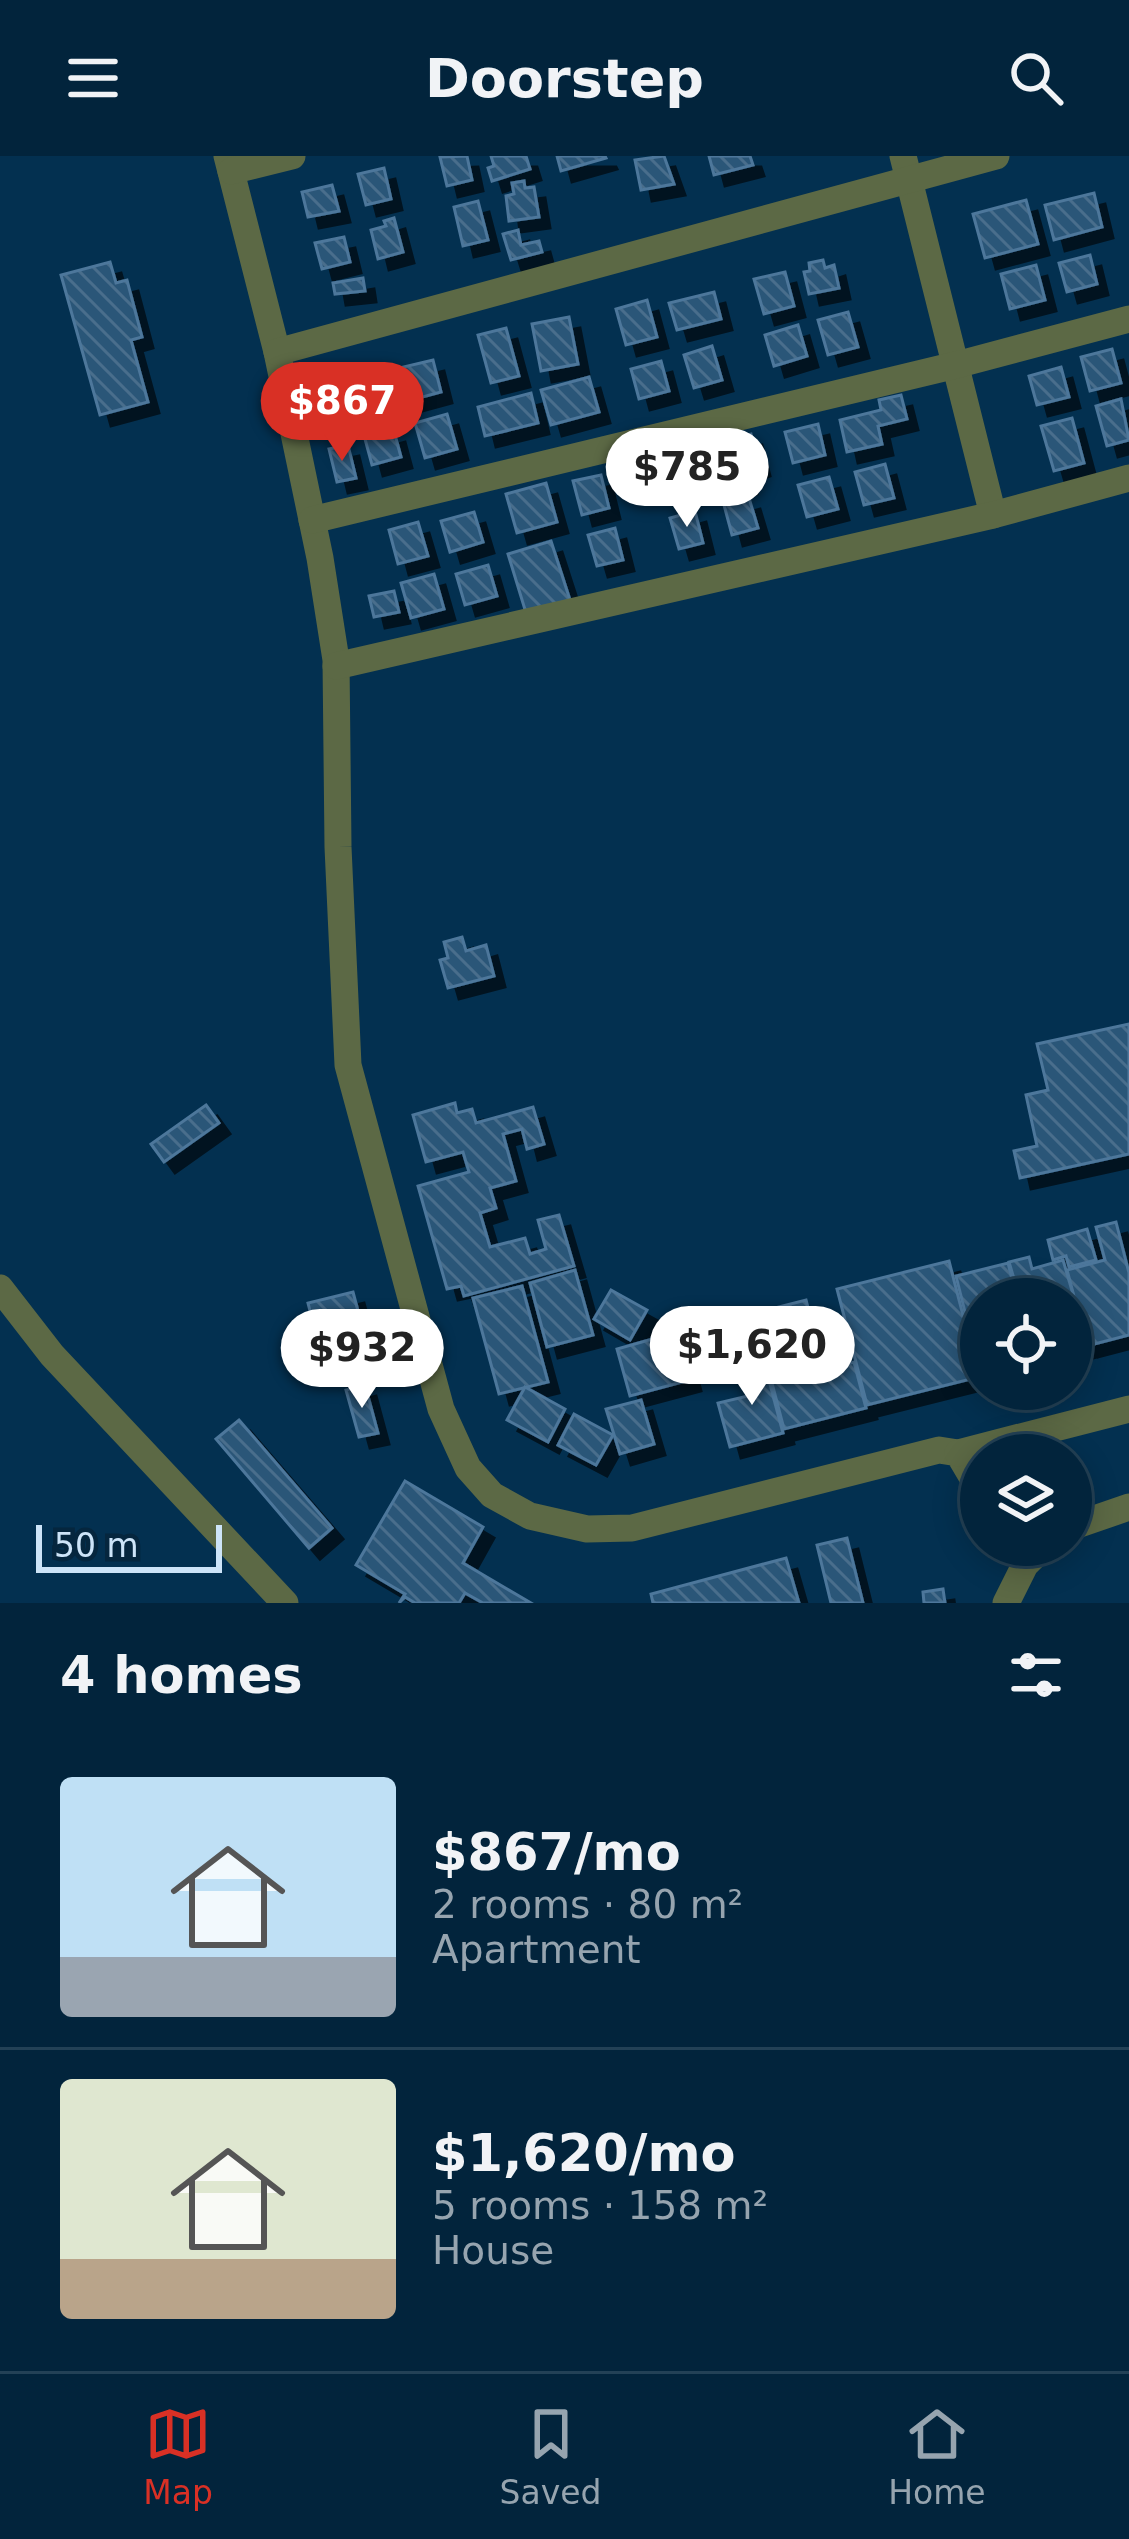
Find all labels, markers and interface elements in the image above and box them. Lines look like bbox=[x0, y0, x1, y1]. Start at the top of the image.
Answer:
icon: menu bbox=[60, 45, 126, 111]
icon: search bbox=[1003, 45, 1069, 111]
text: Doorstep bbox=[425, 47, 704, 110]
pin: $867 bbox=[271, 362, 413, 464]
text: $867 bbox=[288, 378, 396, 423]
pin: $785 bbox=[616, 428, 758, 530]
text: $785 bbox=[633, 444, 741, 489]
map controls bbox=[960, 1278, 1092, 1566]
button: locate bbox=[960, 1278, 1092, 1410]
pin: $1,620 bbox=[654, 1306, 850, 1408]
pin: $932 bbox=[291, 1309, 433, 1411]
text: $1,620 bbox=[677, 1322, 827, 1367]
text: $932 bbox=[308, 1325, 416, 1370]
button: layers bbox=[960, 1434, 1092, 1566]
scale bar bbox=[36, 1519, 222, 1572]
text: 50 m bbox=[54, 1526, 139, 1565]
icon: filters bbox=[1003, 1642, 1069, 1708]
text: 4 homes bbox=[60, 1646, 303, 1705]
text: $867/mo bbox=[432, 1823, 681, 1882]
icon: home bbox=[156, 1825, 300, 1969]
text: 2 rooms · 80 m² bbox=[432, 1882, 743, 1927]
text: Apartment bbox=[432, 1927, 641, 1972]
text: $1,620/mo bbox=[432, 2124, 736, 2183]
icon: home bbox=[156, 2127, 300, 2271]
text: 5 rooms · 158 m² bbox=[432, 2183, 768, 2228]
text: House bbox=[432, 2228, 554, 2273]
tab: Map bbox=[143, 2401, 213, 2512]
tab: Saved bbox=[500, 2401, 602, 2512]
tab: Home bbox=[888, 2401, 986, 2512]

